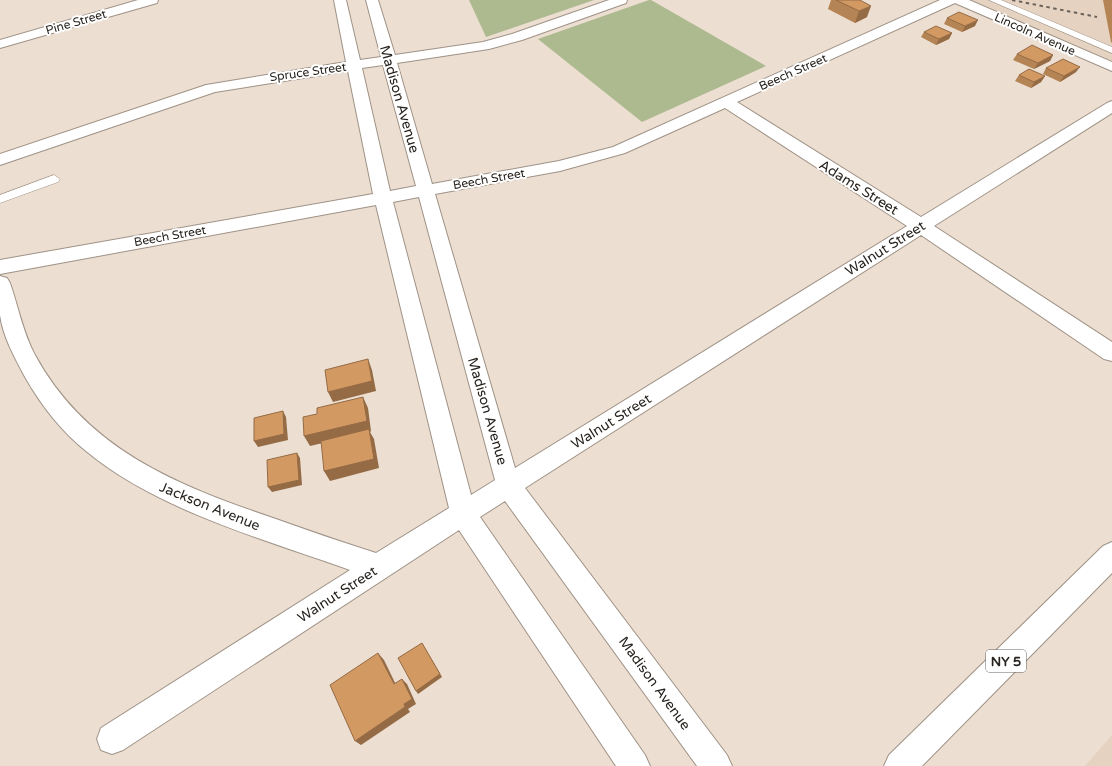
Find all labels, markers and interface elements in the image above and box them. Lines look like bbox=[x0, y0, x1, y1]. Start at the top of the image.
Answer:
street label: Pine Street bbox=[44, 7, 108, 37]
street label: Lincoln Avenue bbox=[992, 10, 1078, 58]
street label: Madison Avenue bbox=[376, 43, 423, 155]
street label: Beech Street bbox=[757, 51, 830, 93]
street label: Spruce Street bbox=[269, 60, 348, 84]
street label: Adams Street bbox=[816, 156, 902, 219]
street label: Beech Street bbox=[452, 166, 527, 192]
street label: Walnut Street bbox=[842, 217, 929, 280]
street label: Beech Street bbox=[133, 223, 208, 249]
street label: Madison Avenue bbox=[464, 355, 511, 467]
street label: Walnut Street bbox=[568, 390, 655, 453]
street label: Jackson Avenue bbox=[157, 479, 263, 534]
street label: Walnut Street bbox=[295, 562, 381, 626]
street label: Madison Avenue bbox=[615, 633, 694, 733]
road number: NY 5 bbox=[986, 650, 1026, 672]

